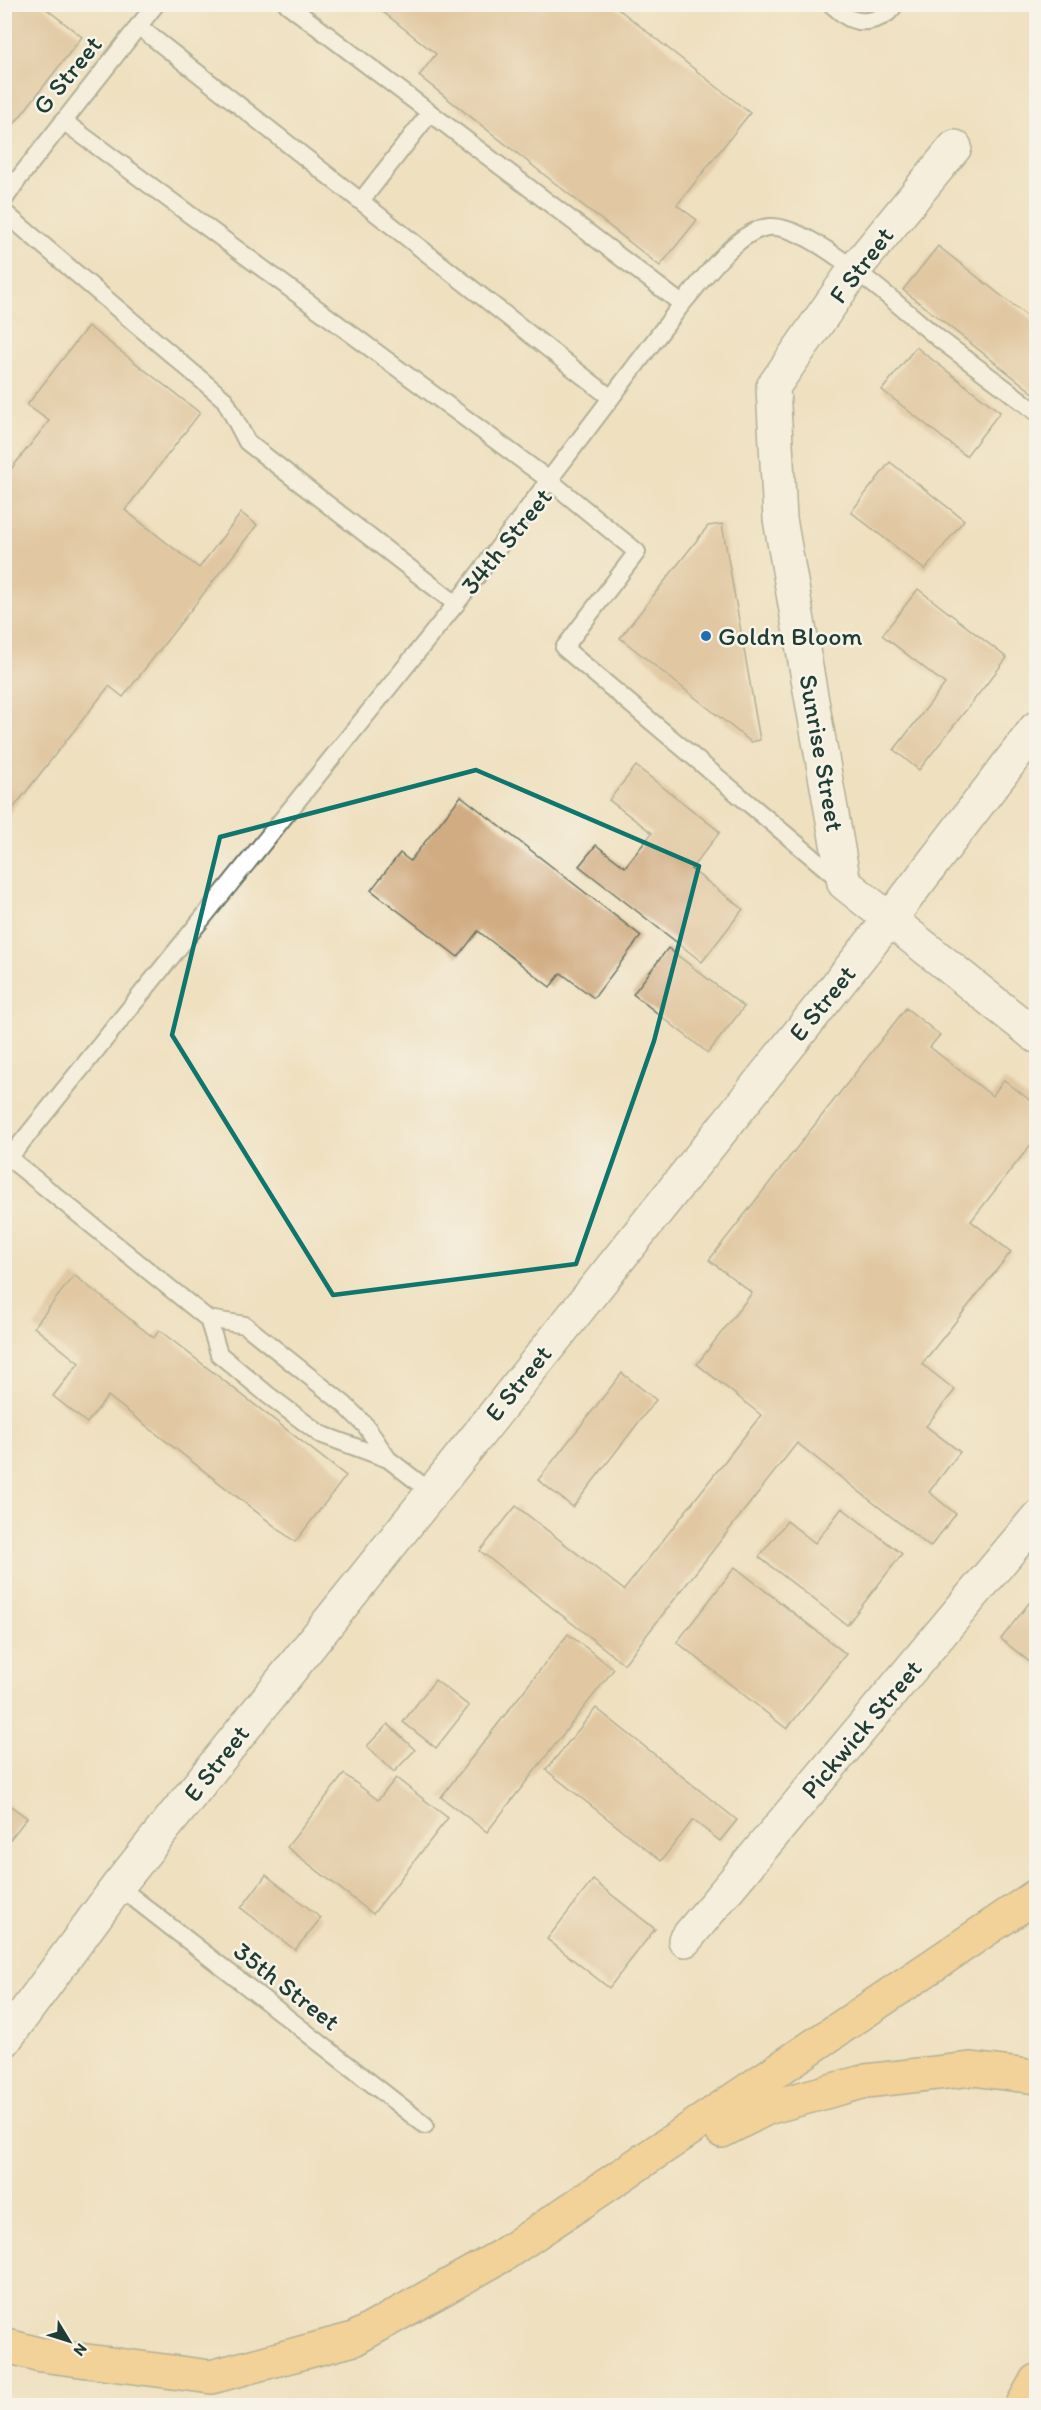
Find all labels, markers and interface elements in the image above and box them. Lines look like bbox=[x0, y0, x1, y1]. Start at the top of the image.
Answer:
street label: G Street bbox=[25, 29, 109, 121]
street label: F Street bbox=[822, 220, 900, 310]
street label: 34th Street bbox=[453, 481, 559, 601]
place label: Goldn Bloom bbox=[718, 620, 862, 652]
marker: Goldn Bloom bbox=[699, 629, 713, 643]
street label: Sunrise Street bbox=[792, 672, 852, 834]
street label: E Street bbox=[782, 958, 863, 1048]
street label: E Street bbox=[478, 1338, 559, 1428]
street label: Pickwick Street bbox=[794, 1653, 929, 1805]
street label: E Street bbox=[176, 1718, 256, 1808]
street label: 35th Street bbox=[228, 1935, 347, 2038]
north arrow bbox=[39, 2311, 99, 2371]
text: N bbox=[70, 2340, 91, 2360]

